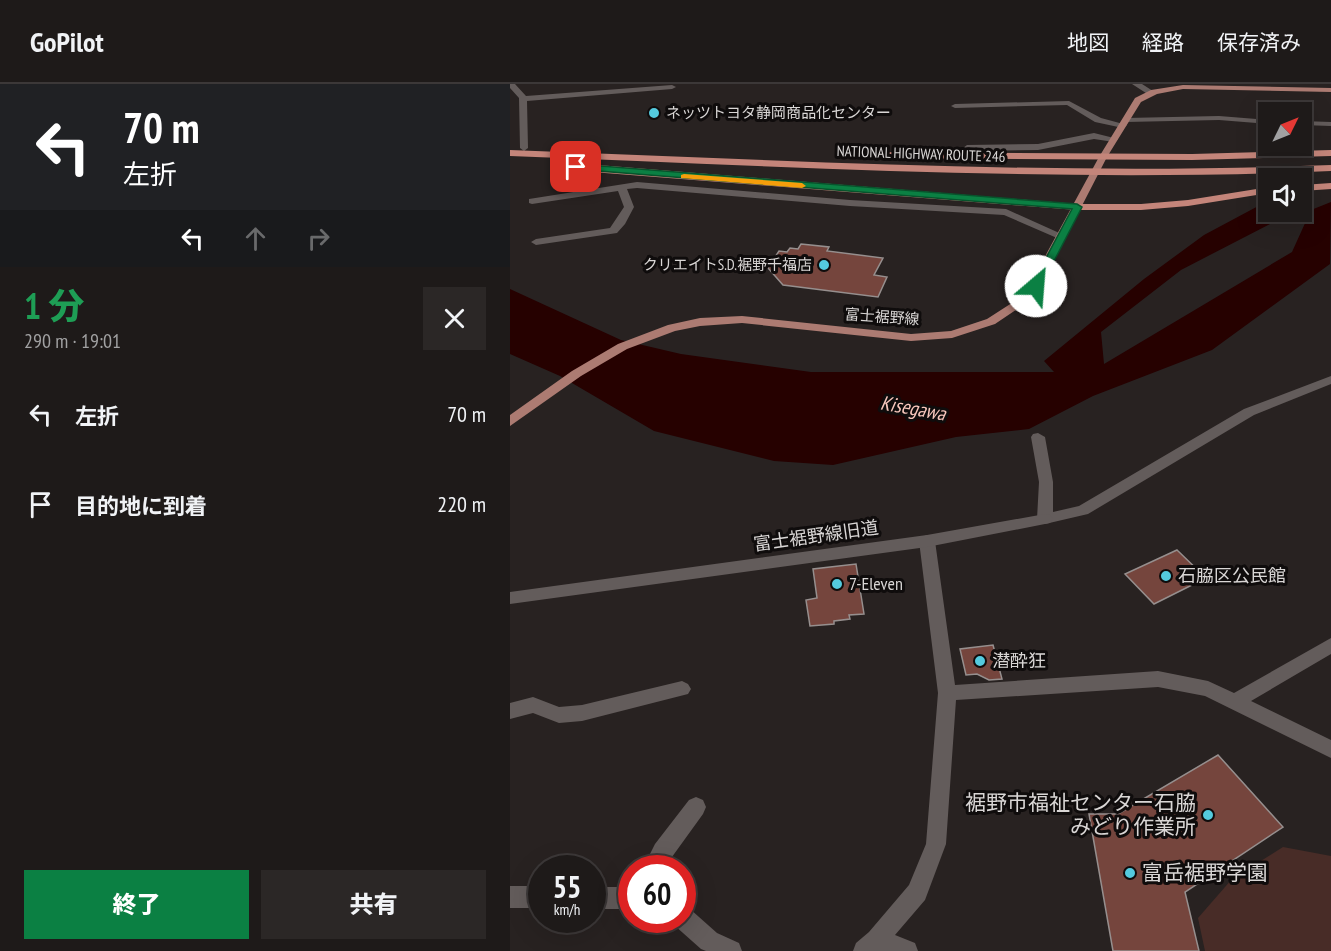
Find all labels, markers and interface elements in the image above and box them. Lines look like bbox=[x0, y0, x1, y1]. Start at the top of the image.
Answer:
text: GoPilot bbox=[30, 23, 104, 60]
text: 地図 bbox=[1067, 29, 1109, 56]
text: 経路 bbox=[1142, 29, 1184, 56]
text: 保存済み bbox=[1217, 29, 1301, 56]
text: 70 m bbox=[123, 100, 200, 155]
north arrow bbox=[1258, 102, 1312, 156]
map controls bbox=[1258, 102, 1312, 222]
place label: ネッツトヨタ静岡商品化センター bbox=[666, 103, 891, 122]
marker: ネッツトヨタ静岡商品化センター bbox=[647, 106, 661, 120]
icon: left bbox=[24, 108, 102, 186]
pin bbox=[550, 141, 601, 192]
street label: NATIONAL HIGHWAY ROUTE 246 bbox=[836, 141, 1006, 166]
icon: arrive bbox=[559, 150, 592, 183]
text: 左折 bbox=[123, 157, 177, 191]
button: sound bbox=[1258, 168, 1312, 222]
icon: left bbox=[176, 222, 209, 255]
icon: ahead bbox=[239, 222, 272, 255]
icon: right bbox=[302, 222, 335, 255]
position arrow bbox=[1004, 254, 1068, 318]
place label: クリエイトS.D.裾野千福店 bbox=[643, 255, 812, 274]
marker: クリエイトS.D.裾野千福店 bbox=[817, 258, 831, 272]
text: 1 分 bbox=[24, 282, 85, 329]
button: close bbox=[423, 287, 486, 350]
street label: 富士裾野線 bbox=[844, 304, 920, 329]
text: 290 m · 19:01 bbox=[24, 328, 121, 354]
water label: Kisegawa bbox=[878, 390, 948, 427]
icon: left bbox=[24, 398, 57, 431]
text: 70 m bbox=[447, 400, 486, 428]
text: 左折 bbox=[75, 402, 119, 430]
icon: arrive bbox=[24, 488, 57, 521]
text: 220 m bbox=[437, 490, 486, 518]
text: 目的地に到着 bbox=[75, 492, 207, 520]
street label: 富士裾野線旧道 bbox=[752, 515, 880, 556]
place label: 石脇区公民館 bbox=[1178, 564, 1286, 587]
marker: 石脇区公民館 bbox=[1159, 569, 1173, 583]
place label: 7-Eleven bbox=[849, 572, 903, 595]
marker: 7-Eleven bbox=[830, 577, 844, 591]
place label: 潜酔狂 bbox=[992, 649, 1046, 672]
marker: 潜酔狂 bbox=[973, 654, 987, 668]
place label: 裾野市福祉センター石脇 みどり作業所 bbox=[965, 789, 1196, 840]
marker: 裾野市福祉センター石脇 みどり作業所 bbox=[1201, 808, 1215, 822]
speed limit sign: 60 bbox=[618, 855, 696, 933]
place label: 富岳裾野学園 bbox=[1142, 859, 1268, 886]
marker: 富岳裾野学園 bbox=[1123, 866, 1137, 880]
text: 55 bbox=[553, 867, 581, 906]
button: 終了 bbox=[24, 870, 249, 939]
button: 共有 bbox=[261, 870, 486, 939]
text: km/h bbox=[554, 900, 580, 919]

